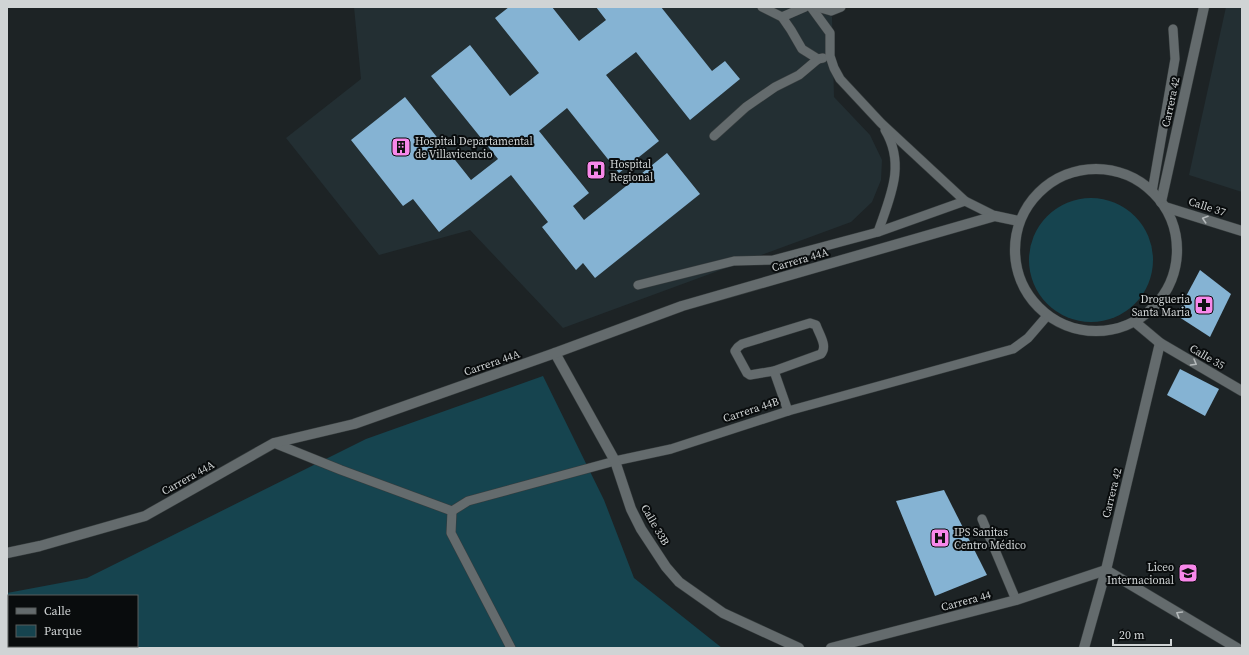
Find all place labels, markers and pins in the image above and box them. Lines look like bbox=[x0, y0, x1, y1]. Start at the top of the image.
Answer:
place label: Hospital Departamental de Villavicencio bbox=[415, 134, 533, 162]
building icon: Hospital Departamental de Villavicencio bbox=[390, 136, 412, 158]
place label: Hospital Regional bbox=[610, 157, 653, 185]
hospital icon: Hospital Regional bbox=[585, 159, 607, 181]
place label: Drogueria Santa Maria bbox=[1132, 292, 1190, 320]
pharmacy icon: Drogueria Santa Maria bbox=[1193, 294, 1215, 316]
place label: IPS Sanitas Centro Médico bbox=[954, 525, 1026, 553]
hospital icon: IPS Sanitas Centro Médico bbox=[929, 527, 951, 549]
place label: Liceo Internacional bbox=[1107, 560, 1174, 588]
school or university icon: Liceo Internacional bbox=[1177, 562, 1199, 584]

